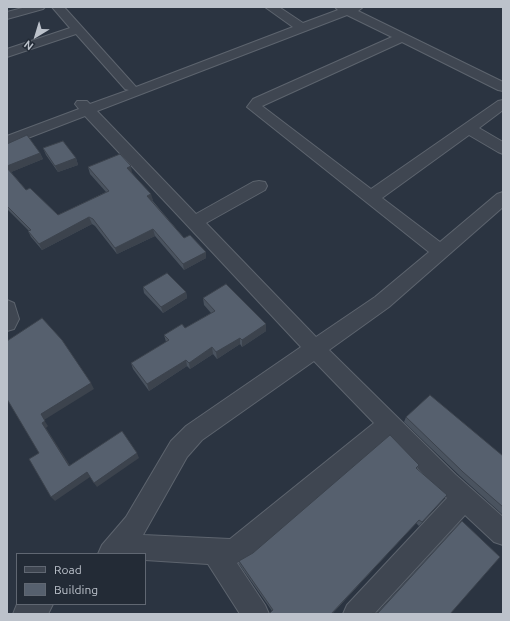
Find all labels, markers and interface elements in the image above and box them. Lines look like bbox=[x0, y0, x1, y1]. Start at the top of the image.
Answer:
north arrow bbox=[16, 16, 56, 56]
text: N bbox=[22, 38, 36, 53]
legend bbox=[16, 553, 146, 605]
text: Road bbox=[54, 563, 82, 576]
text: Building bbox=[54, 583, 98, 596]

